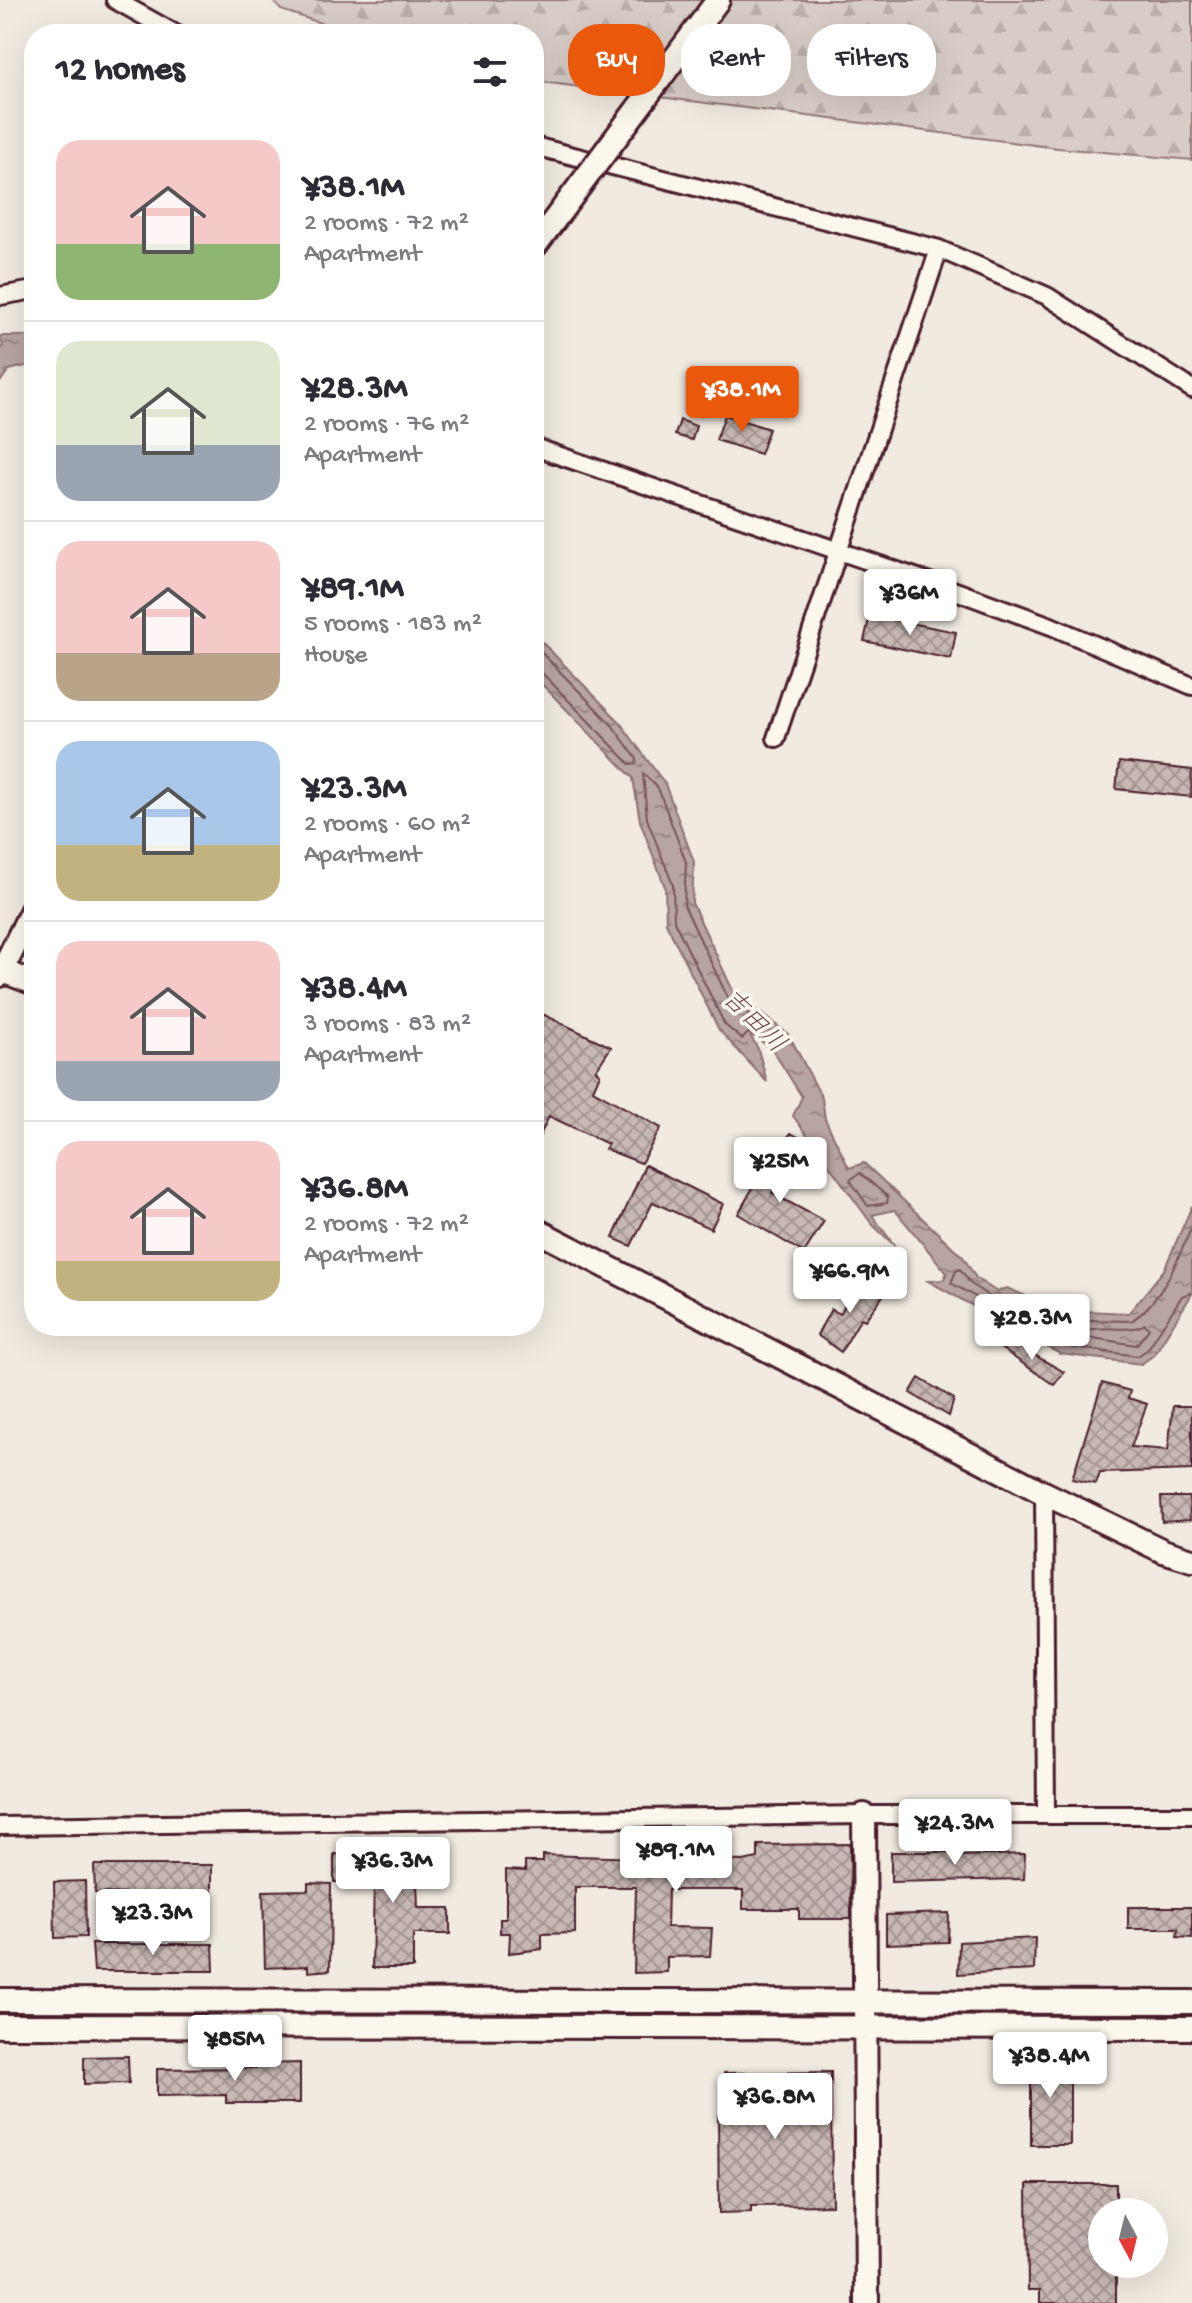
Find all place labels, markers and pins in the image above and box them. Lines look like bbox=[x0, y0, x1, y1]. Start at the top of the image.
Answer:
pin: ¥38.1M bbox=[677, 366, 807, 434]
pin: ¥36M bbox=[863, 569, 957, 637]
pin: ¥25M bbox=[733, 1137, 827, 1205]
pin: ¥66.9M bbox=[785, 1247, 915, 1315]
pin: ¥28.3M bbox=[967, 1294, 1097, 1362]
pin: ¥24.3M bbox=[890, 1799, 1020, 1867]
pin: ¥89.1M bbox=[611, 1826, 741, 1894]
pin: ¥36.3M bbox=[328, 1837, 458, 1905]
pin: ¥23.3M bbox=[88, 1889, 218, 1957]
pin: ¥85M bbox=[188, 2015, 282, 2083]
pin: ¥38.4M bbox=[985, 2032, 1115, 2100]
pin: ¥36.8M bbox=[710, 2073, 840, 2141]

